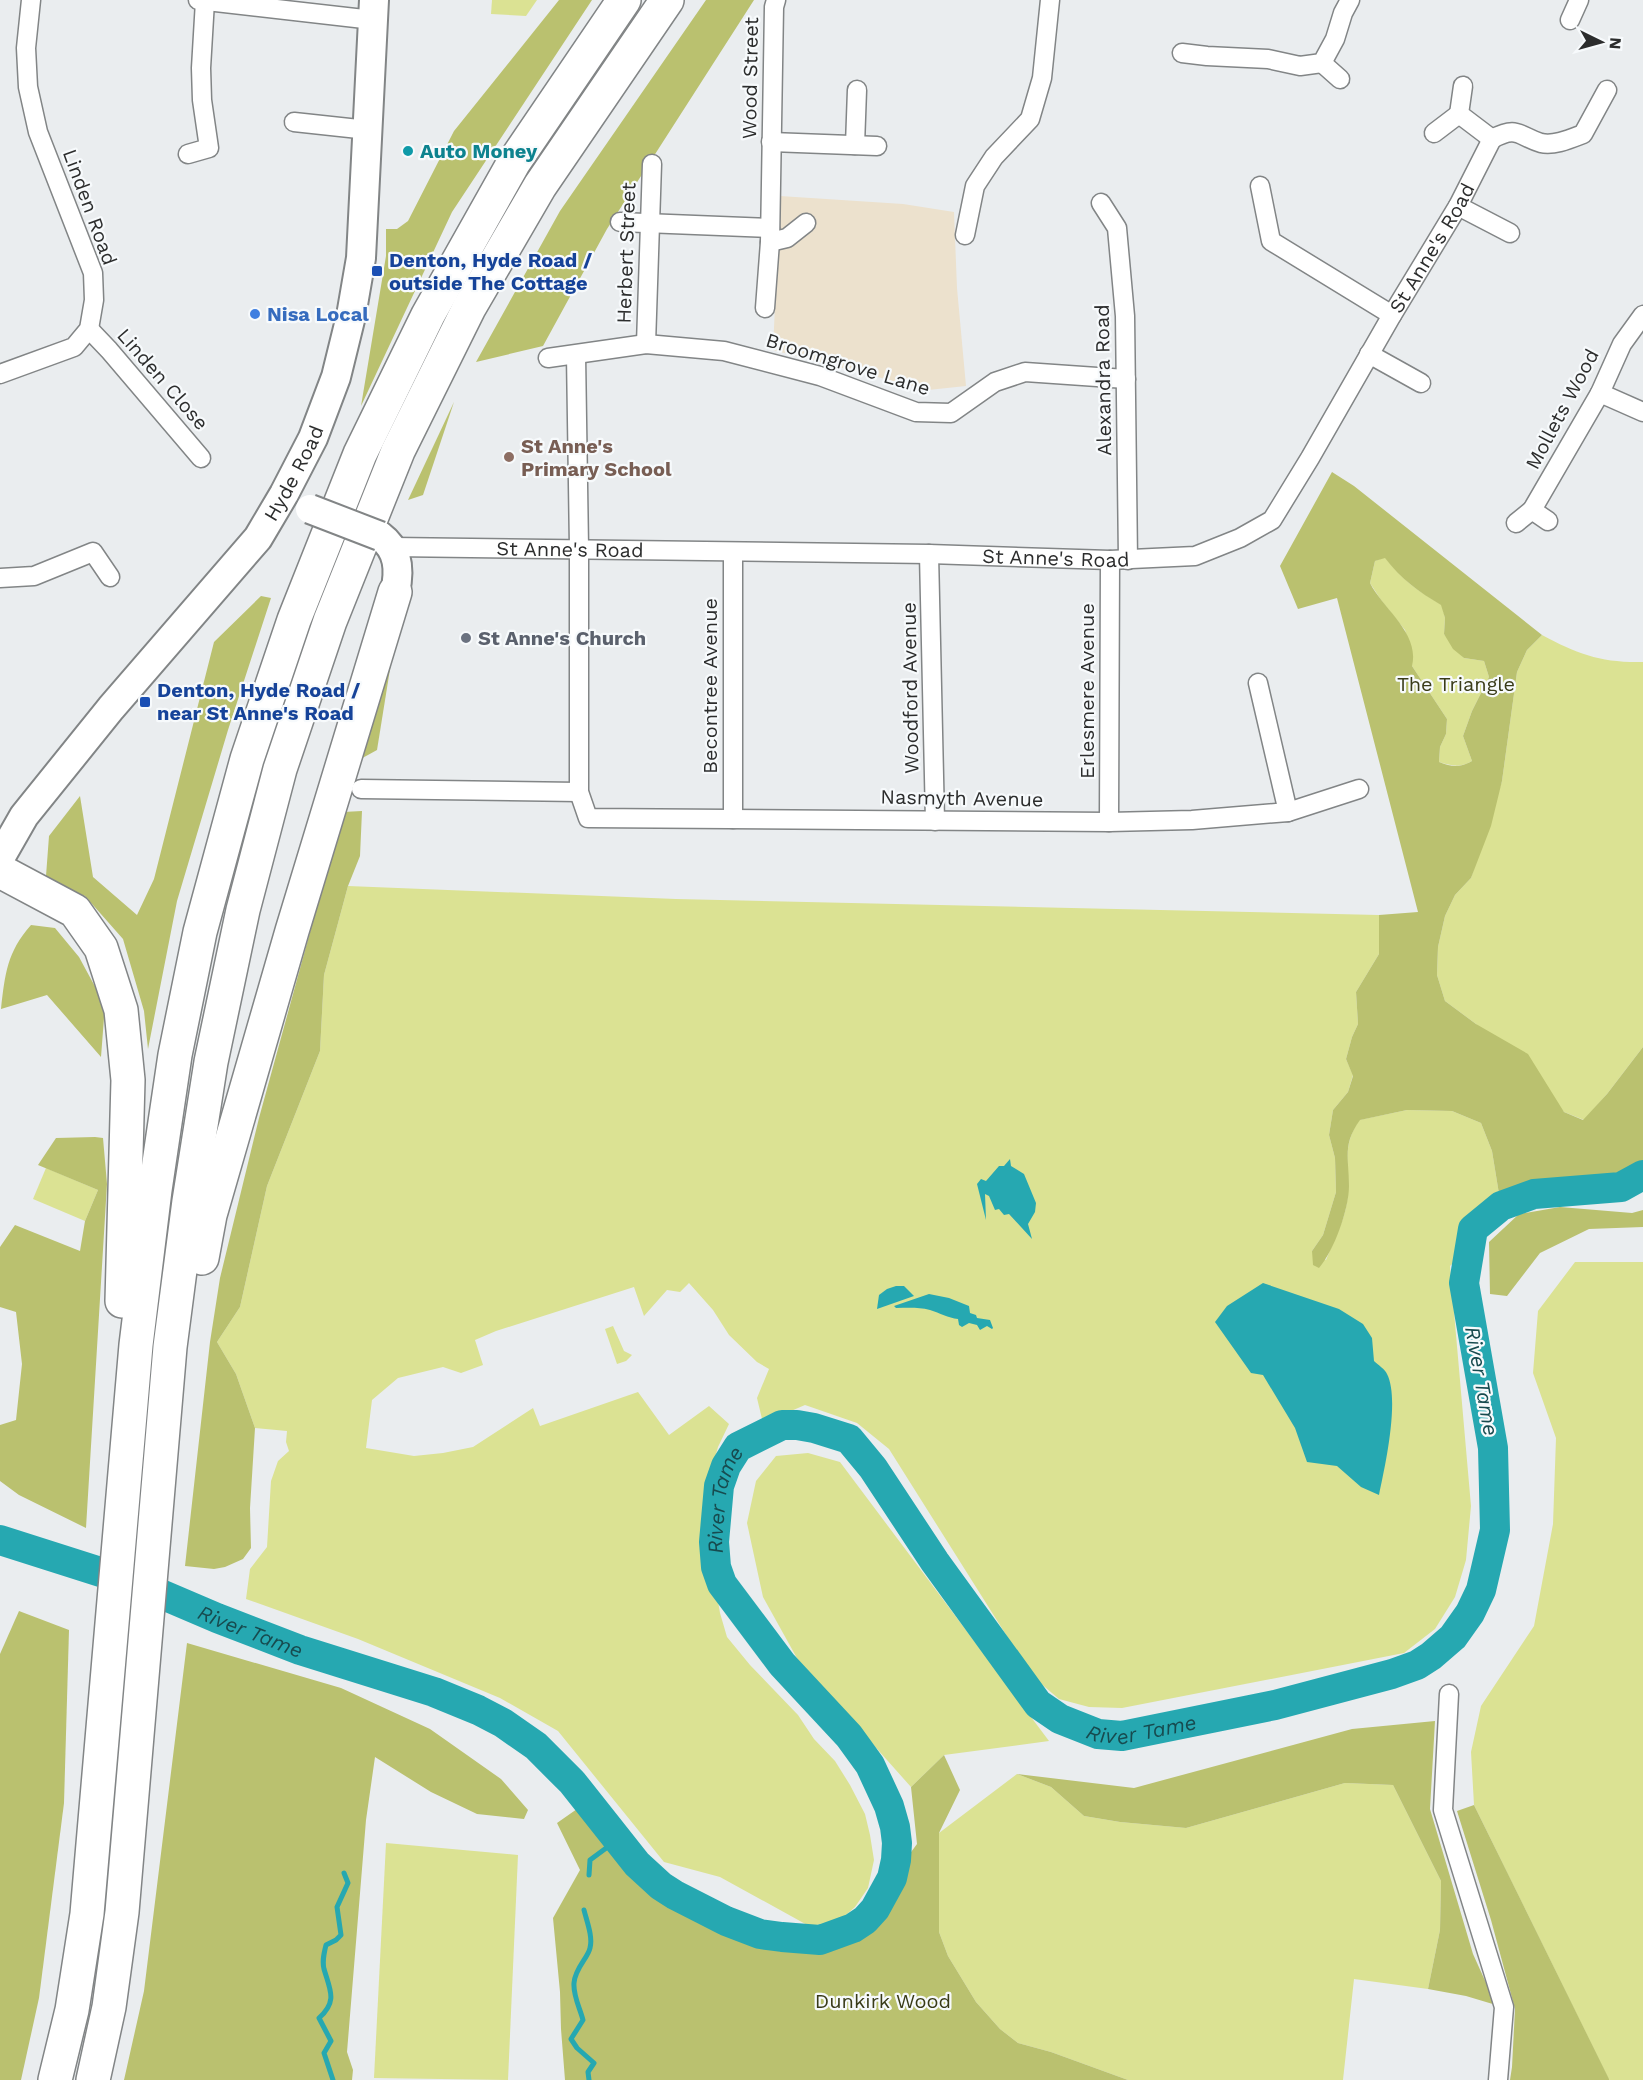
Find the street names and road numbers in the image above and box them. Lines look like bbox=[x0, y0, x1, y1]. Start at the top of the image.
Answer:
street label: Wood Street bbox=[737, 16, 763, 139]
street label: Linden Road bbox=[58, 146, 122, 268]
street label: St Anne's Road bbox=[1384, 179, 1480, 317]
street label: Herbert Street bbox=[612, 181, 640, 324]
street label: Alexandra Road bbox=[1090, 304, 1116, 456]
street label: Linden Close bbox=[112, 323, 214, 435]
street label: Broomgrove Lane bbox=[763, 328, 933, 400]
street label: Mollets Wood bbox=[1520, 345, 1604, 473]
street label: Hyde Road bbox=[259, 422, 329, 525]
street label: St Anne's Road bbox=[496, 536, 644, 562]
street label: St Anne's Road bbox=[982, 544, 1130, 572]
street label: Becontree Avenue bbox=[698, 598, 722, 774]
street label: Woodford Avenue bbox=[897, 602, 923, 774]
street label: Erlesmere Avenue bbox=[1075, 603, 1099, 779]
street label: Nasmyth Avenue bbox=[880, 785, 1044, 811]

